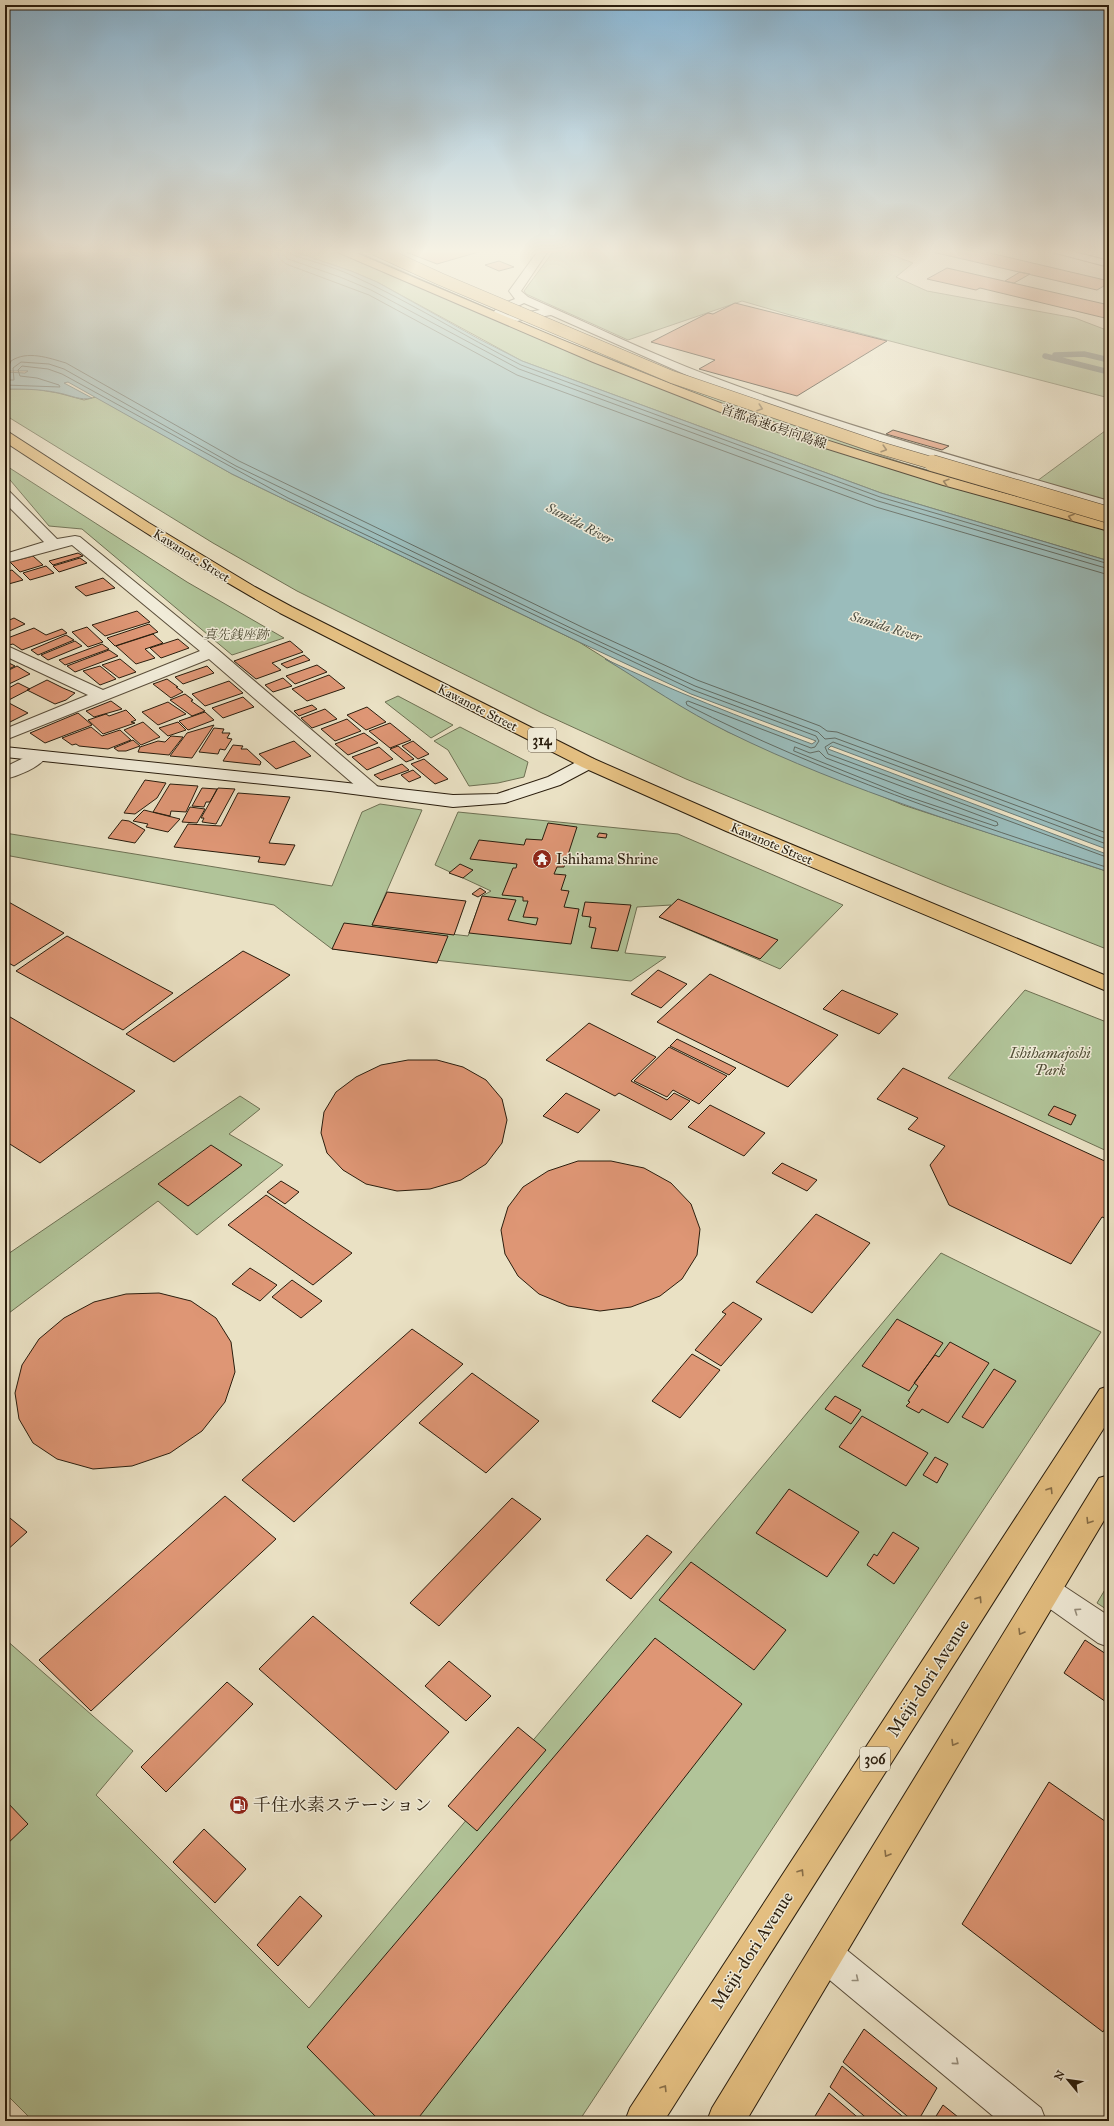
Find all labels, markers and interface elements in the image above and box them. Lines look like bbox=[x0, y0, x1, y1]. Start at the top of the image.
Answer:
street label: 首都高速6号向島線 bbox=[719, 401, 829, 453]
one-way arrow bbox=[757, 403, 764, 412]
one-way arrow bbox=[880, 444, 887, 453]
one-way arrow bbox=[943, 478, 950, 487]
water label: Sumida River bbox=[542, 499, 616, 548]
one-way arrow bbox=[1068, 513, 1075, 522]
street label: Kawanote Street bbox=[150, 526, 233, 586]
water label: Sumida River bbox=[847, 608, 924, 646]
park label: 真先銭座跡 bbox=[203, 627, 270, 643]
street label: Kawanote Street bbox=[435, 681, 520, 735]
road number: 314 bbox=[528, 728, 556, 752]
street label: Kawanote Street bbox=[728, 819, 815, 869]
temple icon: Ishihama Shrine bbox=[531, 848, 553, 870]
place label: Ishihama Shrine bbox=[556, 850, 658, 868]
park label: Ishihamajoshi Park bbox=[1008, 1044, 1091, 1079]
one-way arrow bbox=[1045, 1487, 1053, 1494]
one-way arrow bbox=[1086, 1517, 1093, 1524]
one-way arrow bbox=[974, 1596, 982, 1603]
one-way arrow bbox=[1075, 1609, 1082, 1616]
street label: Meiji-dori Avenue bbox=[882, 1615, 974, 1741]
one-way arrow bbox=[1018, 1628, 1025, 1635]
one-way arrow bbox=[951, 1739, 958, 1746]
road number: 306 bbox=[860, 1747, 890, 1771]
fuel station icon: 千住水素ステーション bbox=[228, 1794, 250, 1816]
place label: 千住水素ステーション bbox=[253, 1794, 432, 1816]
one-way arrow bbox=[884, 1850, 891, 1857]
one-way arrow bbox=[797, 1869, 804, 1876]
street label: Meiji-dori Avenue bbox=[706, 1887, 798, 2013]
one-way arrow bbox=[852, 1975, 859, 1982]
one-way arrow bbox=[952, 2058, 959, 2065]
north arrow bbox=[1048, 2060, 1088, 2100]
text: N bbox=[1052, 2068, 1068, 2083]
one-way arrow bbox=[659, 2085, 666, 2092]

